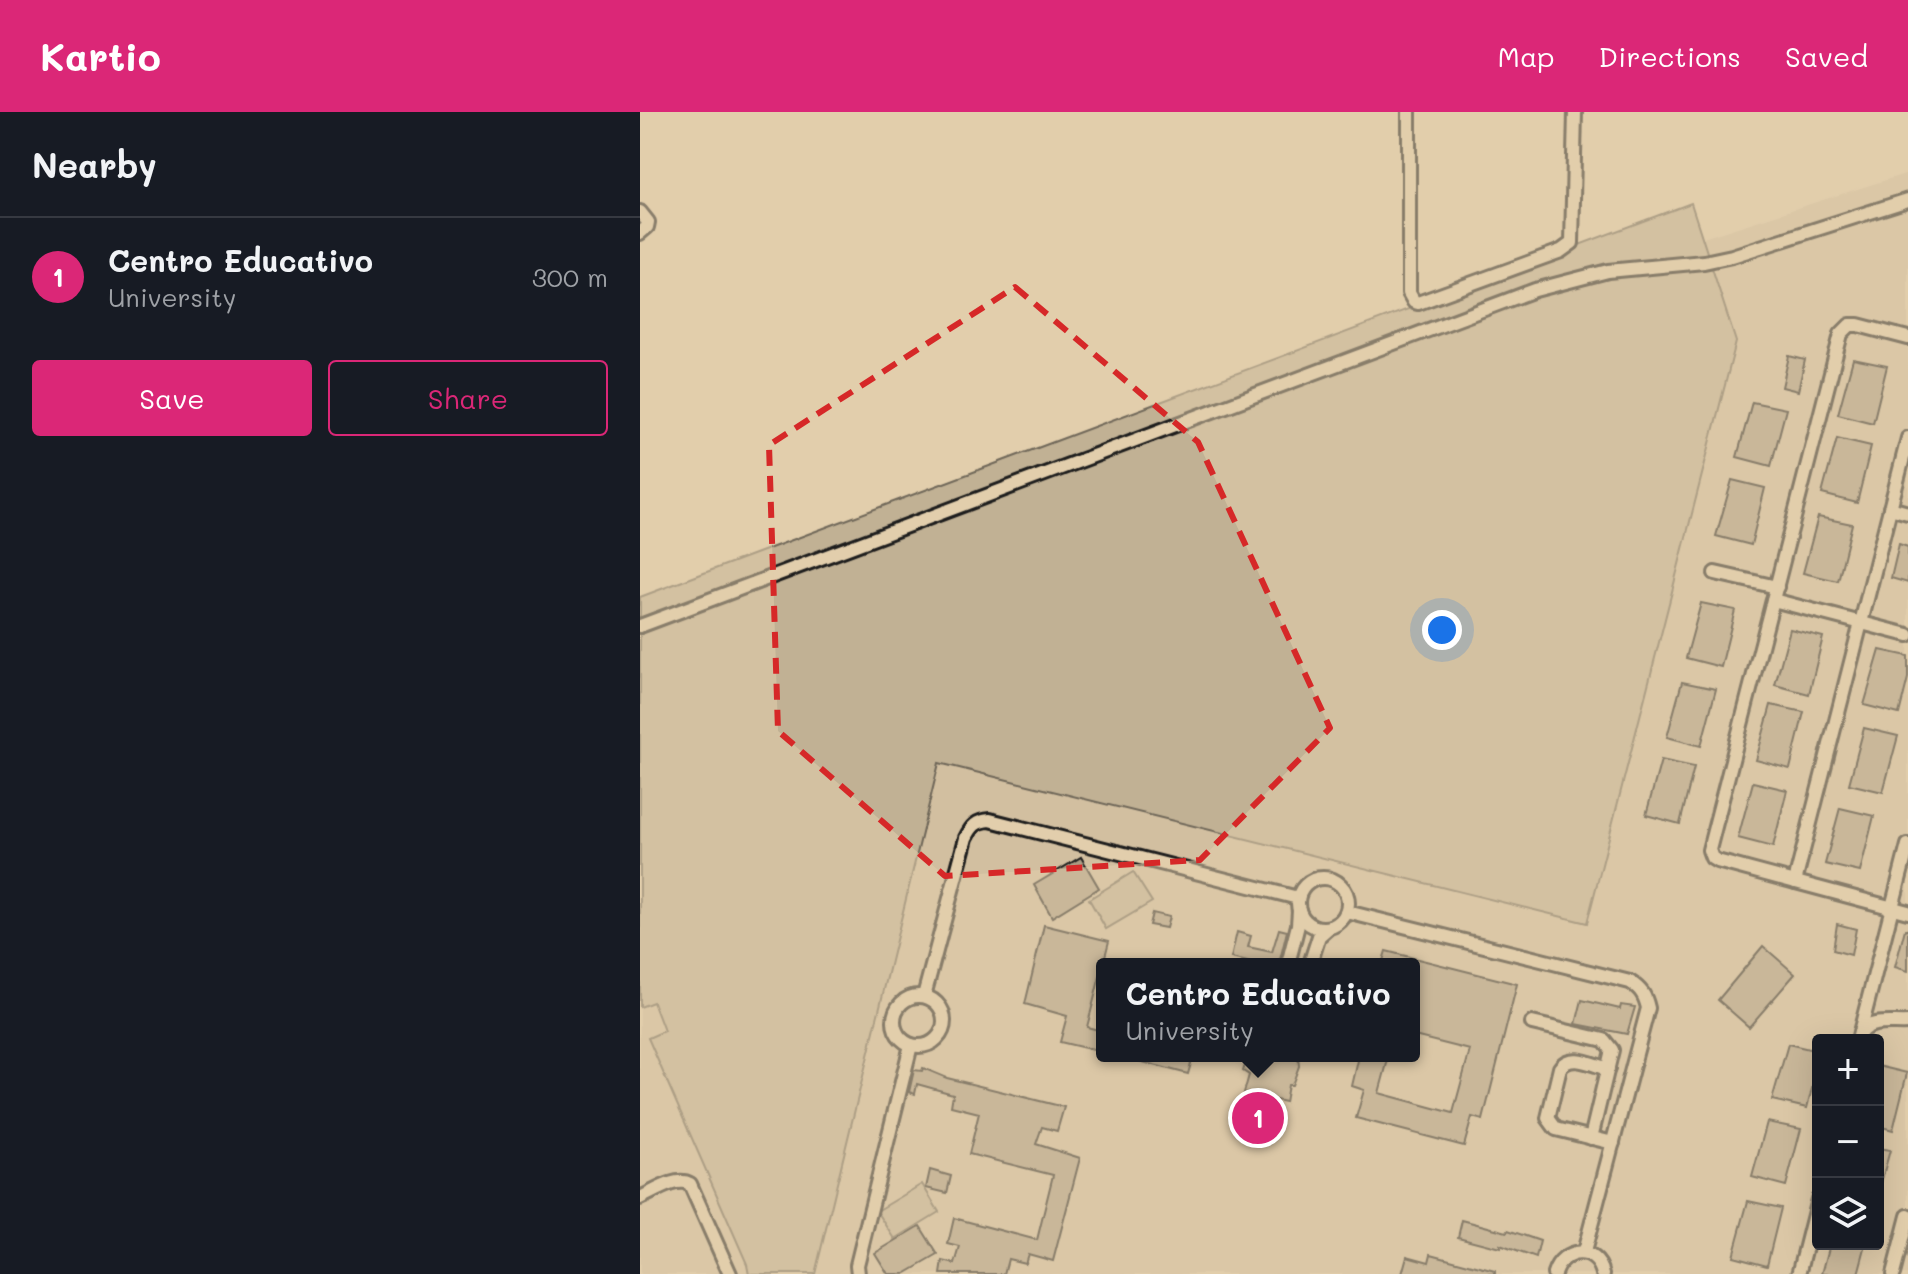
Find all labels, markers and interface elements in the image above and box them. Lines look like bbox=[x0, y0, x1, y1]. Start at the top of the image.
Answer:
text: Kartio bbox=[40, 31, 161, 81]
text: Map bbox=[1498, 38, 1555, 74]
text: Directions bbox=[1599, 38, 1741, 74]
text: Saved bbox=[1785, 38, 1868, 74]
text: Nearby bbox=[32, 142, 157, 187]
text: Centro Educativo bbox=[108, 240, 373, 280]
text: 1 bbox=[52, 260, 64, 294]
text: 300 m bbox=[532, 260, 608, 294]
text: University bbox=[108, 280, 236, 314]
button: Save bbox=[32, 360, 312, 436]
button: Share bbox=[328, 360, 608, 436]
your location bbox=[1422, 610, 1462, 650]
popup bbox=[1096, 958, 1420, 1062]
text: Centro Educativo bbox=[1126, 973, 1391, 1013]
text: University bbox=[1126, 1013, 1254, 1047]
map controls bbox=[1812, 1034, 1884, 1250]
button: + bbox=[1812, 1034, 1884, 1106]
pin: 1 bbox=[1232, 1088, 1284, 1148]
button: − bbox=[1812, 1106, 1884, 1178]
button: layers bbox=[1812, 1178, 1884, 1250]

